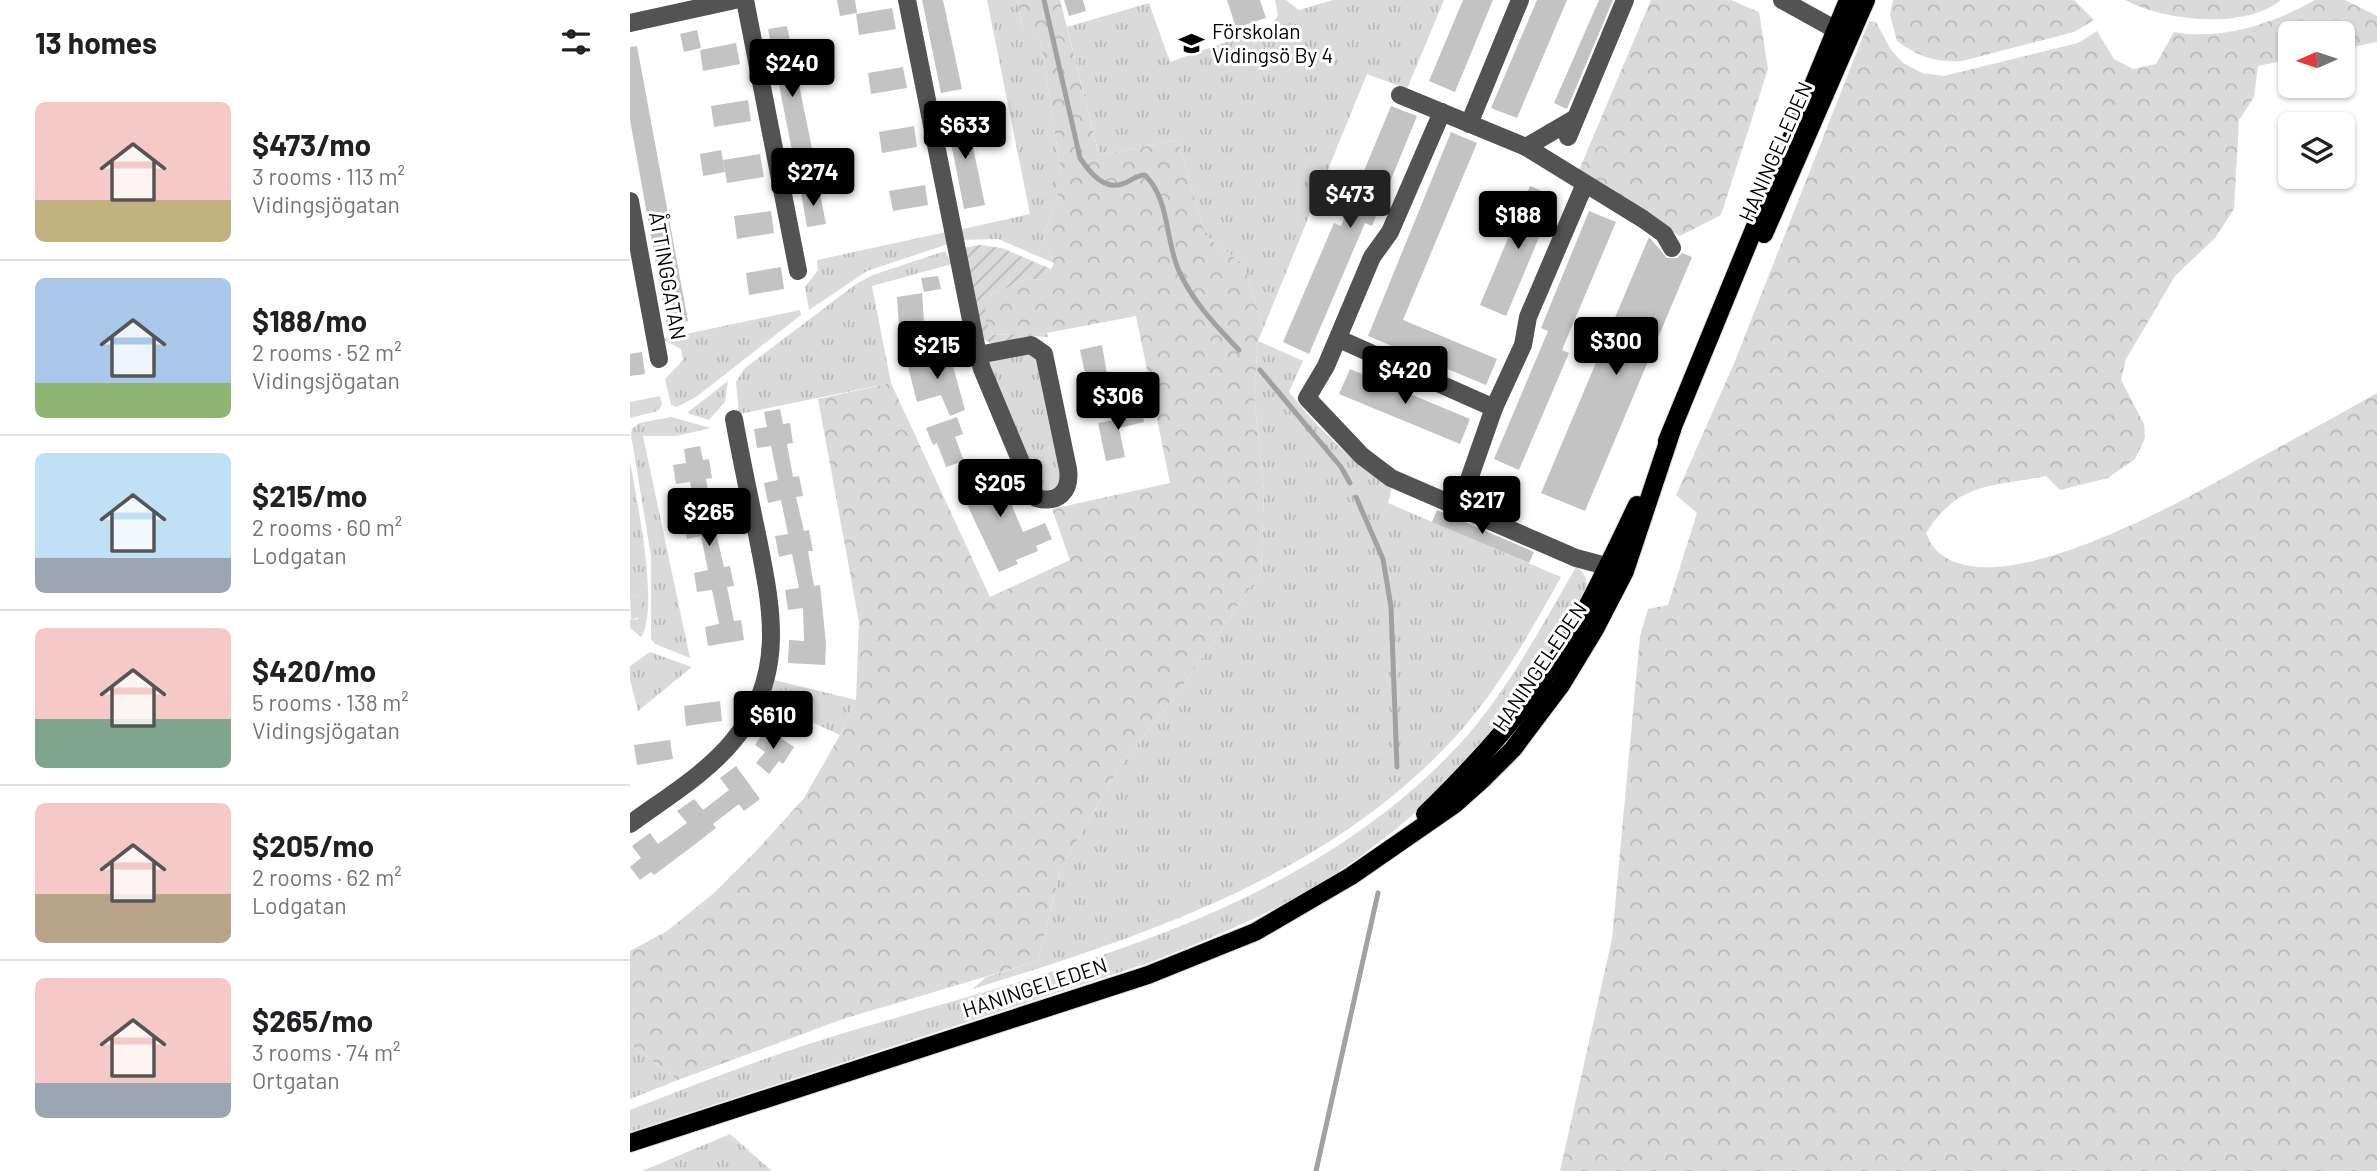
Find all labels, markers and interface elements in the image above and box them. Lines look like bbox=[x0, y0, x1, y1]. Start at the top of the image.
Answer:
place label: Förskolan Vidingsö By 4 bbox=[1212, 18, 1333, 67]
north arrow bbox=[2278, 21, 2356, 98]
map controls bbox=[2278, 21, 2355, 189]
icon: filters bbox=[557, 23, 595, 61]
text: 13 homes bbox=[35, 24, 157, 60]
school or university icon: Förskolan Vidingsö By 4 bbox=[1178, 30, 1206, 58]
pin: $240 bbox=[751, 40, 833, 99]
text: $240 bbox=[765, 48, 819, 76]
street label: HANINGELEDEN bbox=[1733, 78, 1817, 225]
pin: $633 bbox=[924, 102, 1006, 161]
text: $633 bbox=[940, 110, 990, 138]
button: layers bbox=[2278, 112, 2355, 189]
text: $473/mo bbox=[252, 126, 371, 162]
icon: home bbox=[91, 130, 175, 214]
pin: $274 bbox=[772, 148, 854, 208]
text: $274 bbox=[787, 157, 839, 185]
text: 3 rooms · 113 m² bbox=[252, 162, 405, 190]
pin: $473 bbox=[1309, 170, 1391, 230]
text: $473 bbox=[1325, 179, 1375, 207]
text: Vidingsjögatan bbox=[252, 190, 400, 218]
pin: $188 bbox=[1477, 191, 1559, 251]
text: $188 bbox=[1495, 200, 1541, 228]
street label: ÅTTINGGATAN bbox=[645, 210, 692, 342]
text: $188/mo bbox=[252, 302, 367, 338]
icon: home bbox=[91, 306, 175, 390]
pin: $300 bbox=[1575, 318, 1657, 377]
pin: $215 bbox=[896, 322, 978, 381]
text: $300 bbox=[1590, 326, 1642, 354]
text: $215 bbox=[914, 330, 960, 358]
text: 2 rooms · 52 m² bbox=[252, 338, 402, 366]
pin: $420 bbox=[1364, 346, 1446, 406]
text: $420 bbox=[1378, 355, 1432, 383]
text: Vidingsjögatan bbox=[252, 366, 400, 394]
pin: $306 bbox=[1077, 372, 1159, 432]
text: $306 bbox=[1092, 381, 1144, 409]
pin: $205 bbox=[959, 460, 1041, 519]
text: $205 bbox=[974, 468, 1026, 496]
pin: $217 bbox=[1441, 476, 1523, 536]
text: $215/mo bbox=[252, 477, 368, 513]
icon: home bbox=[91, 481, 175, 565]
text: $217 bbox=[1459, 485, 1505, 513]
pin: $265 bbox=[668, 489, 750, 548]
text: $265 bbox=[684, 497, 734, 525]
text: 2 rooms · 60 m² bbox=[252, 513, 402, 541]
text: Lodgatan bbox=[252, 541, 347, 569]
street label: HANINGELEDEN bbox=[1486, 597, 1591, 736]
text: $420/mo bbox=[252, 652, 376, 688]
icon: home bbox=[91, 656, 175, 740]
text: 5 rooms · 138 m² bbox=[252, 688, 409, 716]
pin: $610 bbox=[732, 692, 814, 751]
text: $610 bbox=[750, 700, 796, 728]
text: Vidingsjögatan bbox=[252, 716, 400, 744]
text: $205/mo bbox=[252, 827, 374, 863]
icon: home bbox=[91, 831, 175, 915]
text: 2 rooms · 62 m² bbox=[252, 863, 402, 891]
text: Lodgatan bbox=[252, 891, 347, 919]
street label: HANINGELEDEN bbox=[959, 951, 1110, 1022]
text: $265/mo bbox=[252, 1002, 373, 1038]
icon: home bbox=[91, 1006, 175, 1090]
text: 3 rooms · 74 m² bbox=[252, 1038, 401, 1066]
text: Ortgatan bbox=[252, 1066, 340, 1094]

